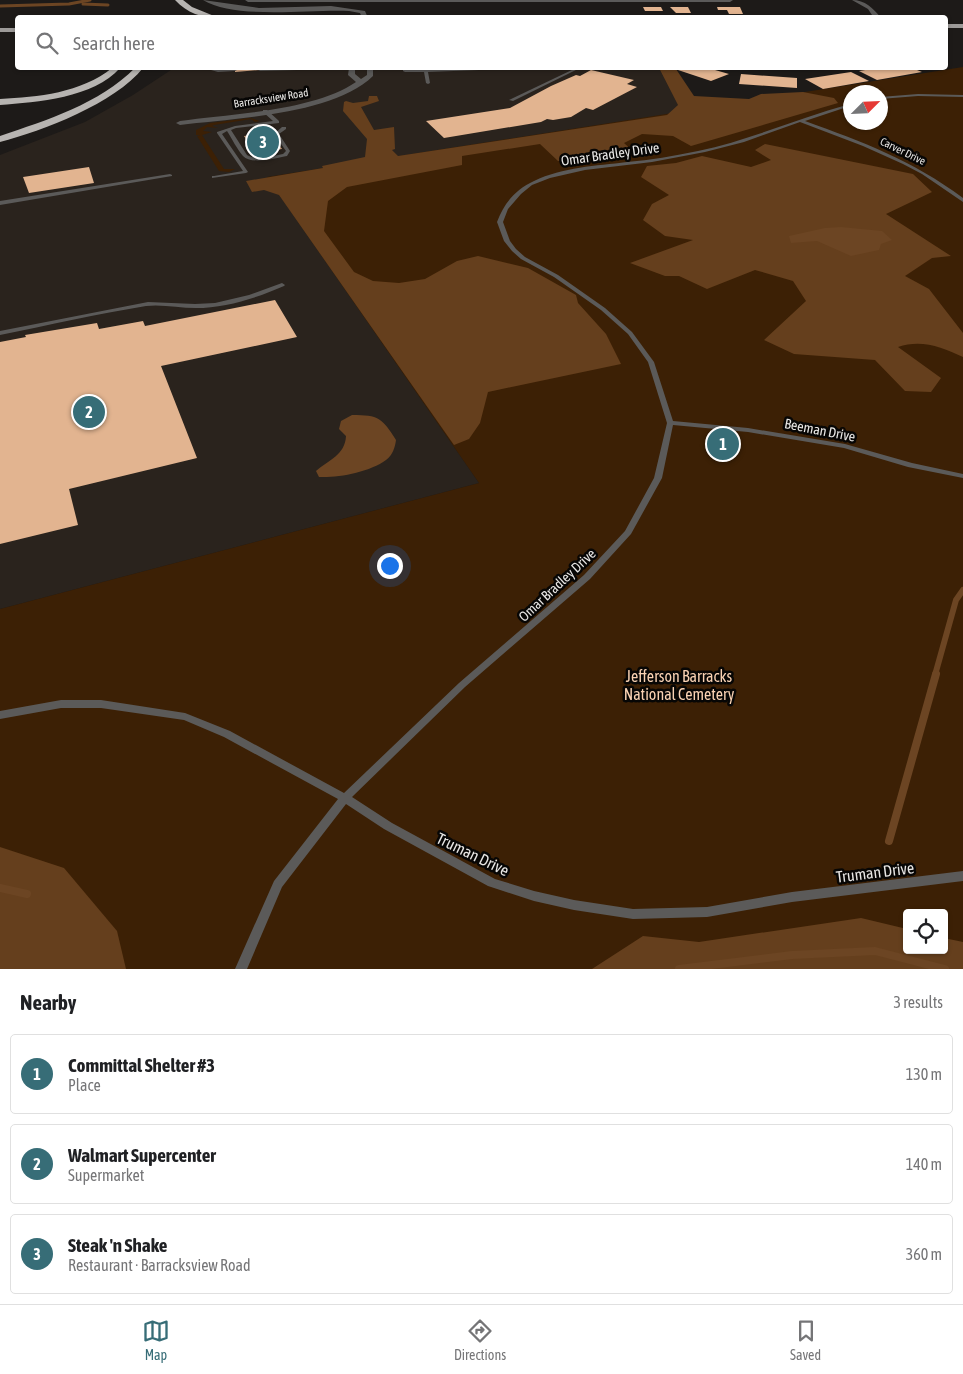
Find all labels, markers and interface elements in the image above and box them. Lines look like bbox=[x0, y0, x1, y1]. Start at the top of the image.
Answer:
search box bbox=[15, 15, 948, 70]
icon: search bbox=[33, 29, 61, 57]
text: Search here bbox=[73, 32, 155, 54]
north arrow bbox=[843, 85, 888, 130]
street label: Barracksview Road bbox=[233, 86, 309, 110]
pin: 3 bbox=[247, 123, 279, 161]
street label: Carver Drive bbox=[878, 135, 928, 167]
street label: Omar Bradley Drive bbox=[560, 139, 660, 169]
pin: 2 bbox=[73, 393, 105, 431]
street label: Beeman Drive bbox=[783, 415, 857, 445]
pin: 1 bbox=[707, 425, 739, 463]
street label: Omar Bradley Drive bbox=[515, 545, 599, 625]
your location bbox=[377, 553, 403, 579]
park label: Jefferson Barracks National Cemetery bbox=[624, 667, 735, 704]
street label: Truman Drive bbox=[434, 829, 512, 879]
street label: Truman Drive bbox=[835, 858, 915, 886]
map controls bbox=[903, 909, 948, 954]
button: locate bbox=[903, 909, 948, 954]
text: Nearby bbox=[20, 990, 76, 1014]
text: 3 results bbox=[893, 993, 943, 1011]
text: Committal Shelter #3 bbox=[68, 1054, 215, 1076]
text: 1 bbox=[33, 1065, 41, 1083]
text: 130 m bbox=[906, 1065, 942, 1083]
text: Place bbox=[68, 1076, 101, 1094]
text: Walmart Supercenter bbox=[68, 1144, 216, 1166]
text: 2 bbox=[33, 1155, 41, 1173]
text: 140 m bbox=[906, 1155, 942, 1173]
text: Supermarket bbox=[68, 1166, 144, 1184]
text: Steak 'n Shake bbox=[68, 1234, 167, 1256]
text: 3 bbox=[33, 1245, 41, 1263]
text: 360 m bbox=[906, 1245, 942, 1263]
text: Restaurant · Barracksview Road bbox=[68, 1256, 251, 1274]
tab: Map bbox=[142, 1317, 170, 1363]
tab: Directions bbox=[454, 1317, 506, 1363]
tab: Saved bbox=[790, 1317, 821, 1363]

